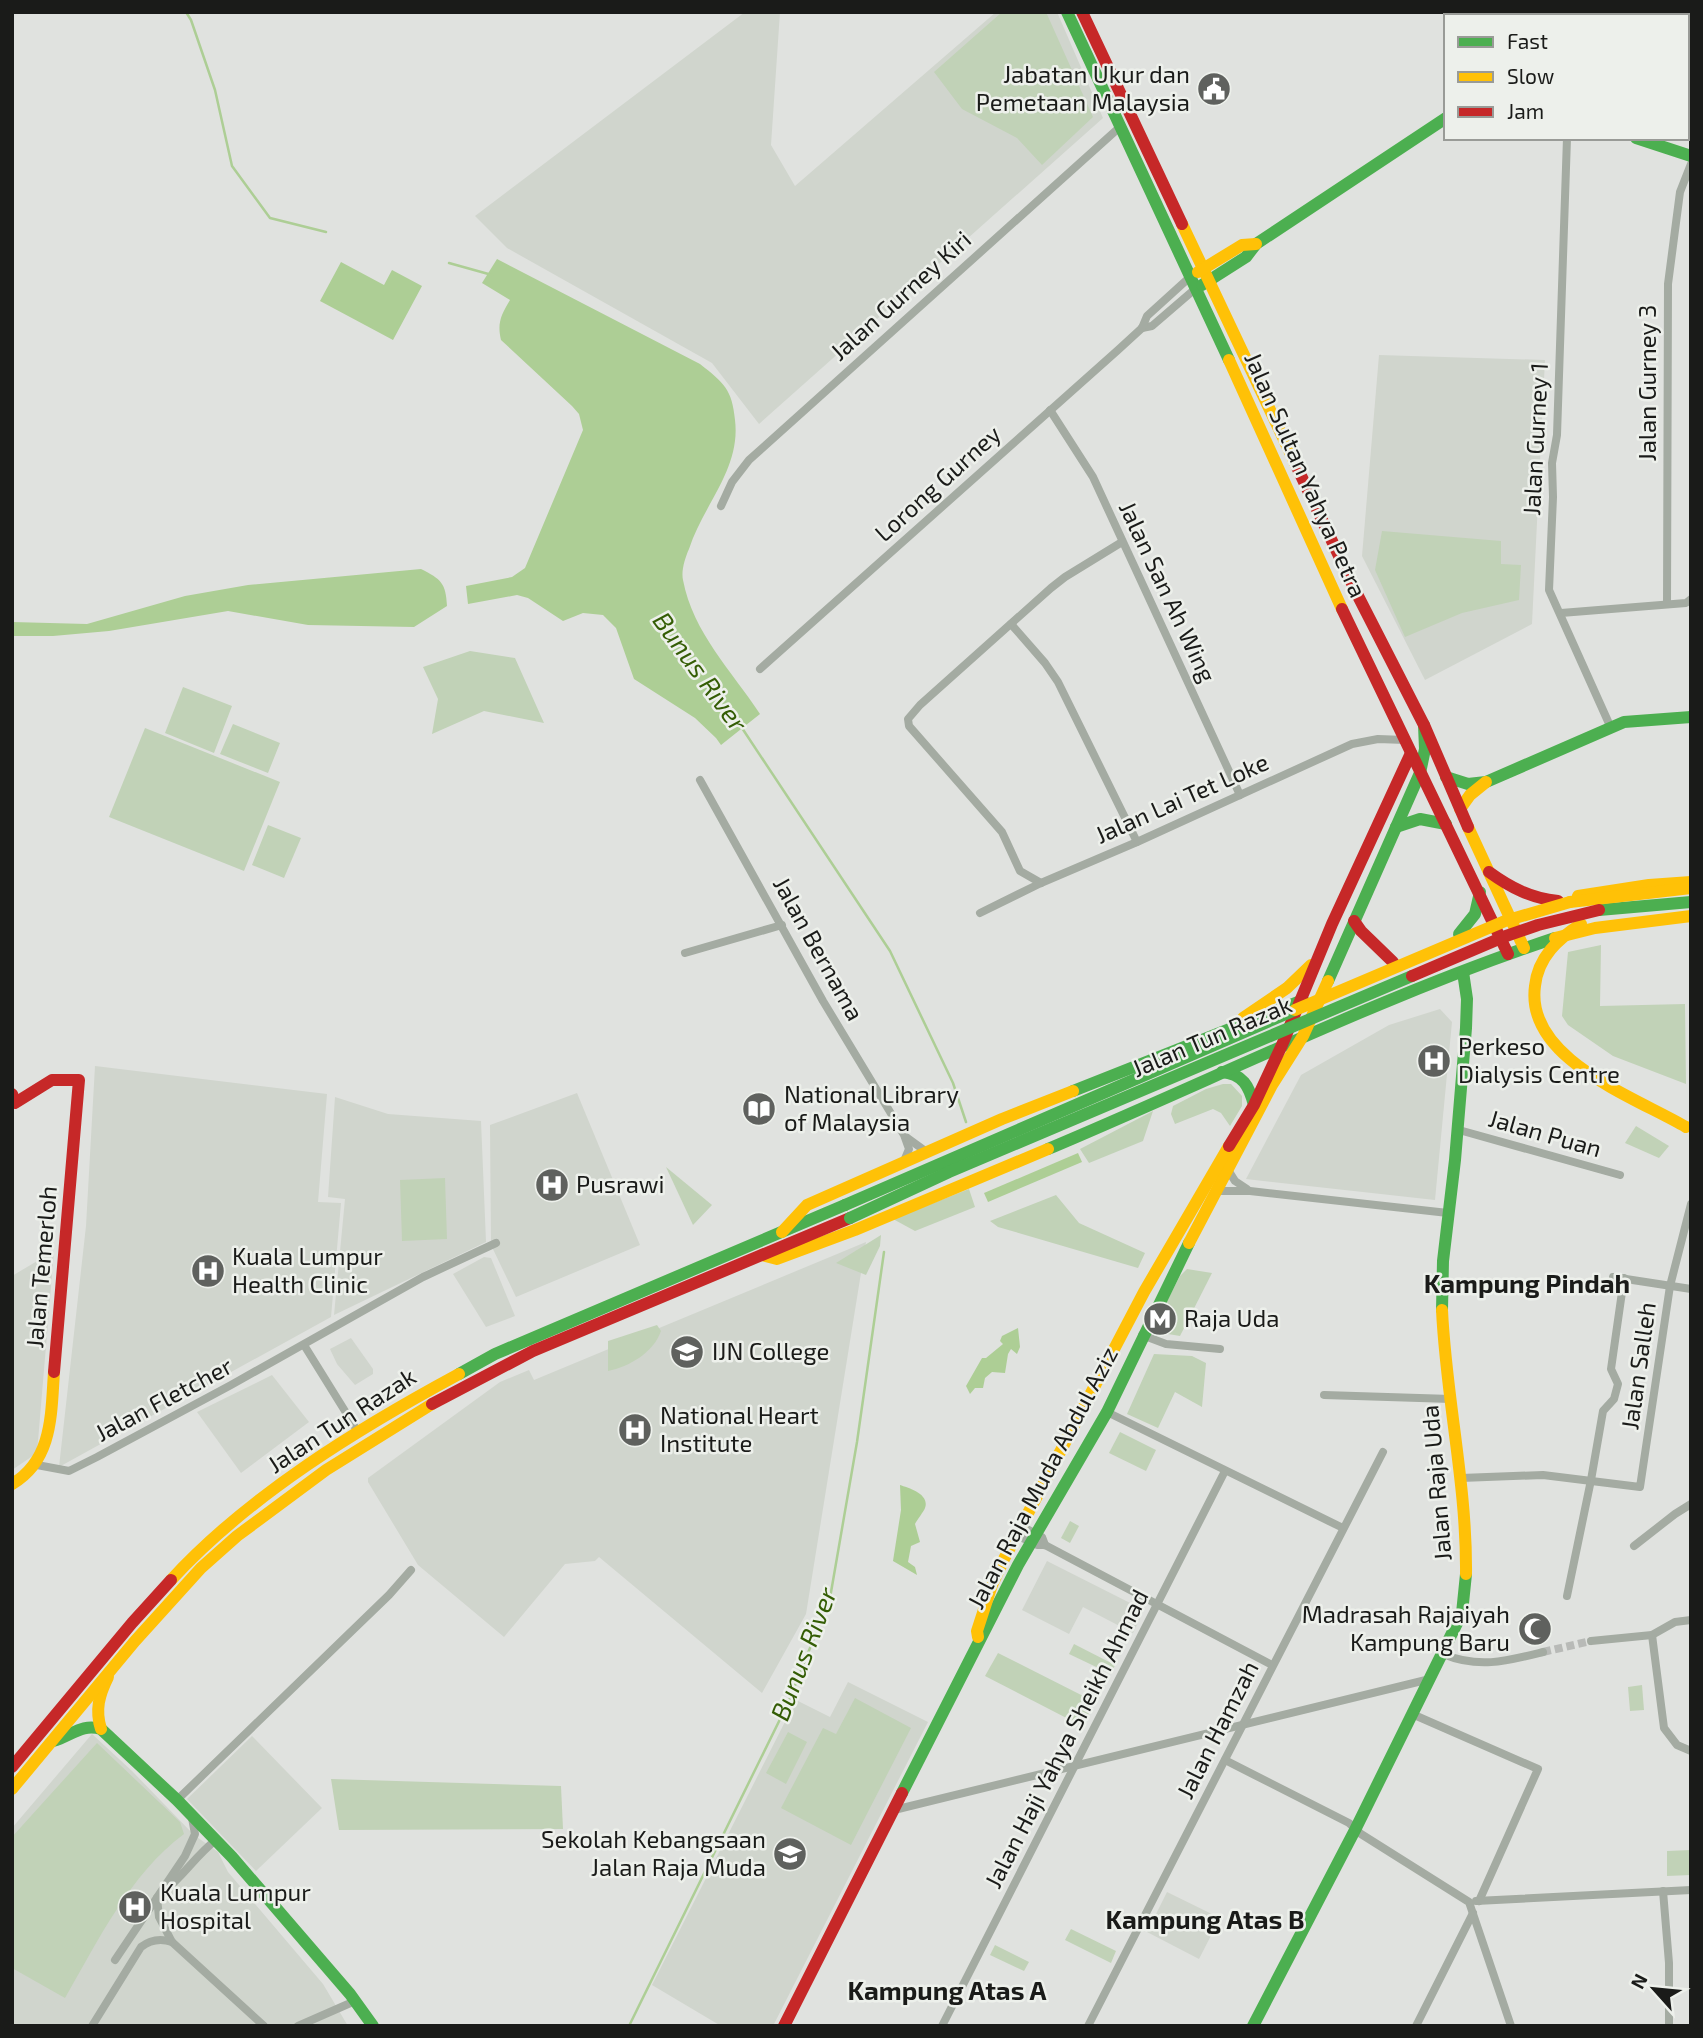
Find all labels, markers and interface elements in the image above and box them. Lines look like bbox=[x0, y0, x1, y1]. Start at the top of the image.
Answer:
legend bbox=[1444, 14, 1689, 140]
text: Fast bbox=[1507, 28, 1548, 53]
place label: Jabatan Ukur dan Pemetaan Malaysia bbox=[976, 59, 1190, 116]
text: Slow bbox=[1507, 63, 1554, 88]
public building icon: Jabatan Ukur dan Pemetaan Malaysia bbox=[1195, 70, 1233, 108]
text: Jam bbox=[1507, 98, 1544, 123]
street label: Jalan Gurney Kiri bbox=[824, 224, 976, 366]
street label: Jalan Gurney 3 bbox=[1632, 305, 1661, 461]
street label: Jalan Sultan Yahya Petra bbox=[1239, 347, 1374, 602]
street label: Jalan Gurney 1 bbox=[1516, 362, 1553, 516]
street label: Lorong Gurney bbox=[868, 419, 1006, 547]
street label: Jalan San Ah Wing bbox=[1114, 496, 1223, 686]
water label: Bunus River bbox=[647, 605, 755, 737]
street label: Jalan Lai Tet Loke bbox=[1090, 746, 1272, 849]
street label: Jalan Bernama bbox=[768, 871, 871, 1025]
street label: Jalan Tun Razak bbox=[1127, 989, 1296, 1082]
place label: Perkeso Dialysis Centre bbox=[1458, 1031, 1620, 1088]
hospital icon: Perkeso Dialysis Centre bbox=[1415, 1042, 1453, 1080]
place label: National Library of Malaysia bbox=[784, 1079, 959, 1136]
library icon: National Library of Malaysia bbox=[740, 1090, 778, 1128]
street label: Jalan Puan bbox=[1486, 1103, 1605, 1162]
hospital icon: Pusrawi bbox=[533, 1166, 571, 1204]
place label: Pusrawi bbox=[576, 1169, 665, 1198]
street label: Jalan Temerloh bbox=[19, 1185, 62, 1349]
place label: Kuala Lumpur Health Clinic bbox=[232, 1241, 383, 1298]
hospital icon: Kuala Lumpur Health Clinic bbox=[189, 1252, 227, 1290]
district label: Kampung Pindah bbox=[1424, 1267, 1630, 1298]
metro station icon: Raja Uda bbox=[1141, 1300, 1179, 1338]
street label: Jalan Salleh bbox=[1614, 1300, 1661, 1432]
place label: Raja Uda bbox=[1184, 1303, 1279, 1332]
school or university icon: IJN College bbox=[668, 1333, 706, 1371]
place label: IJN College bbox=[712, 1336, 829, 1365]
street label: Jalan Raja Muda Abdul Aziz bbox=[960, 1341, 1123, 1613]
street label: Jalan Fletcher bbox=[90, 1350, 237, 1447]
street label: Jalan Tun Razak bbox=[262, 1361, 421, 1478]
place label: National Heart Institute bbox=[660, 1400, 819, 1457]
street label: Jalan Raja Uda bbox=[1414, 1404, 1457, 1562]
hospital icon: National Heart Institute bbox=[616, 1411, 654, 1449]
water label: Bunus River bbox=[763, 1582, 842, 1724]
street label: Jalan Haji Yahya Sheikh Ahmad bbox=[978, 1584, 1154, 1893]
place label: Madrasah Rajaiyah Kampung Baru bbox=[1302, 1599, 1510, 1656]
mosque icon: Madrasah Rajaiyah Kampung Baru bbox=[1516, 1610, 1554, 1648]
street label: Jalan Hamzah bbox=[1170, 1656, 1264, 1803]
place label: Sekolah Kebangsaan Jalan Raja Muda bbox=[541, 1824, 766, 1881]
school or university icon: Sekolah Kebangsaan Jalan Raja Muda bbox=[771, 1835, 809, 1873]
place label: Kuala Lumpur Hospital bbox=[160, 1877, 311, 1934]
hospital icon: Kuala Lumpur Hospital bbox=[116, 1888, 154, 1926]
district label: Kampung Atas B bbox=[1105, 1903, 1305, 1934]
north arrow bbox=[1619, 1954, 1689, 2024]
text: N bbox=[1625, 1970, 1652, 1992]
district label: Kampung Atas A bbox=[848, 1974, 1046, 2005]

